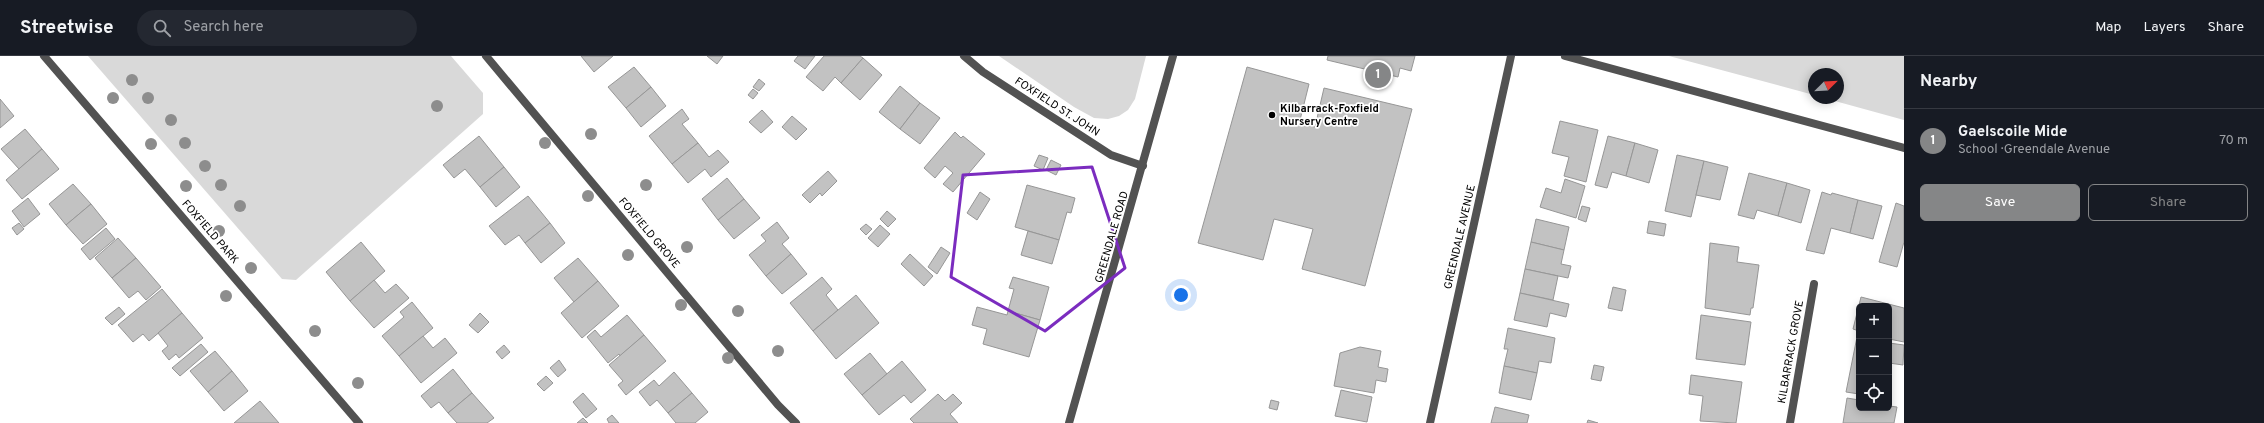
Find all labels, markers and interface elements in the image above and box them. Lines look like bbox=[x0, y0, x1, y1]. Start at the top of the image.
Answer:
search box bbox=[137, 10, 417, 46]
text: Streetwise bbox=[20, 16, 113, 40]
icon: search bbox=[151, 17, 173, 39]
text: Search here bbox=[183, 18, 264, 37]
text: Map bbox=[2095, 19, 2121, 36]
text: Layers bbox=[2143, 19, 2185, 36]
text: Share bbox=[2207, 19, 2244, 36]
pin: 1 bbox=[1365, 60, 1391, 90]
north arrow bbox=[1808, 68, 1844, 104]
text: Nearby bbox=[1920, 71, 1977, 93]
street label: FOXFIELD ST. JOHN bbox=[1012, 74, 1102, 140]
place label: Kilbarrack-Foxfield Nursery Centre bbox=[1280, 102, 1379, 129]
marker: Kilbarrack-Foxfield Nursery Centre bbox=[1267, 110, 1277, 120]
text: Gaelscoile Mide bbox=[1958, 123, 2067, 142]
text: 1 bbox=[1930, 133, 1936, 149]
text: 70 m bbox=[2219, 133, 2248, 149]
text: School · Greendale Avenue bbox=[1958, 142, 2110, 158]
street label: GREENDALE AVENUE bbox=[1441, 183, 1479, 291]
button: Save bbox=[1920, 184, 2080, 221]
button: Share bbox=[2088, 184, 2248, 221]
street label: GREENDALE ROAD bbox=[1092, 189, 1132, 285]
street label: FOXFIELD GROVE bbox=[615, 195, 683, 271]
street label: FOXFIELD PARK bbox=[178, 197, 242, 267]
your location bbox=[1171, 285, 1191, 305]
street label: KILBARRACK GROVE bbox=[1775, 299, 1807, 405]
map controls bbox=[1856, 303, 1892, 411]
button: + bbox=[1856, 303, 1892, 339]
button: − bbox=[1856, 339, 1892, 375]
button: locate bbox=[1856, 375, 1892, 411]

